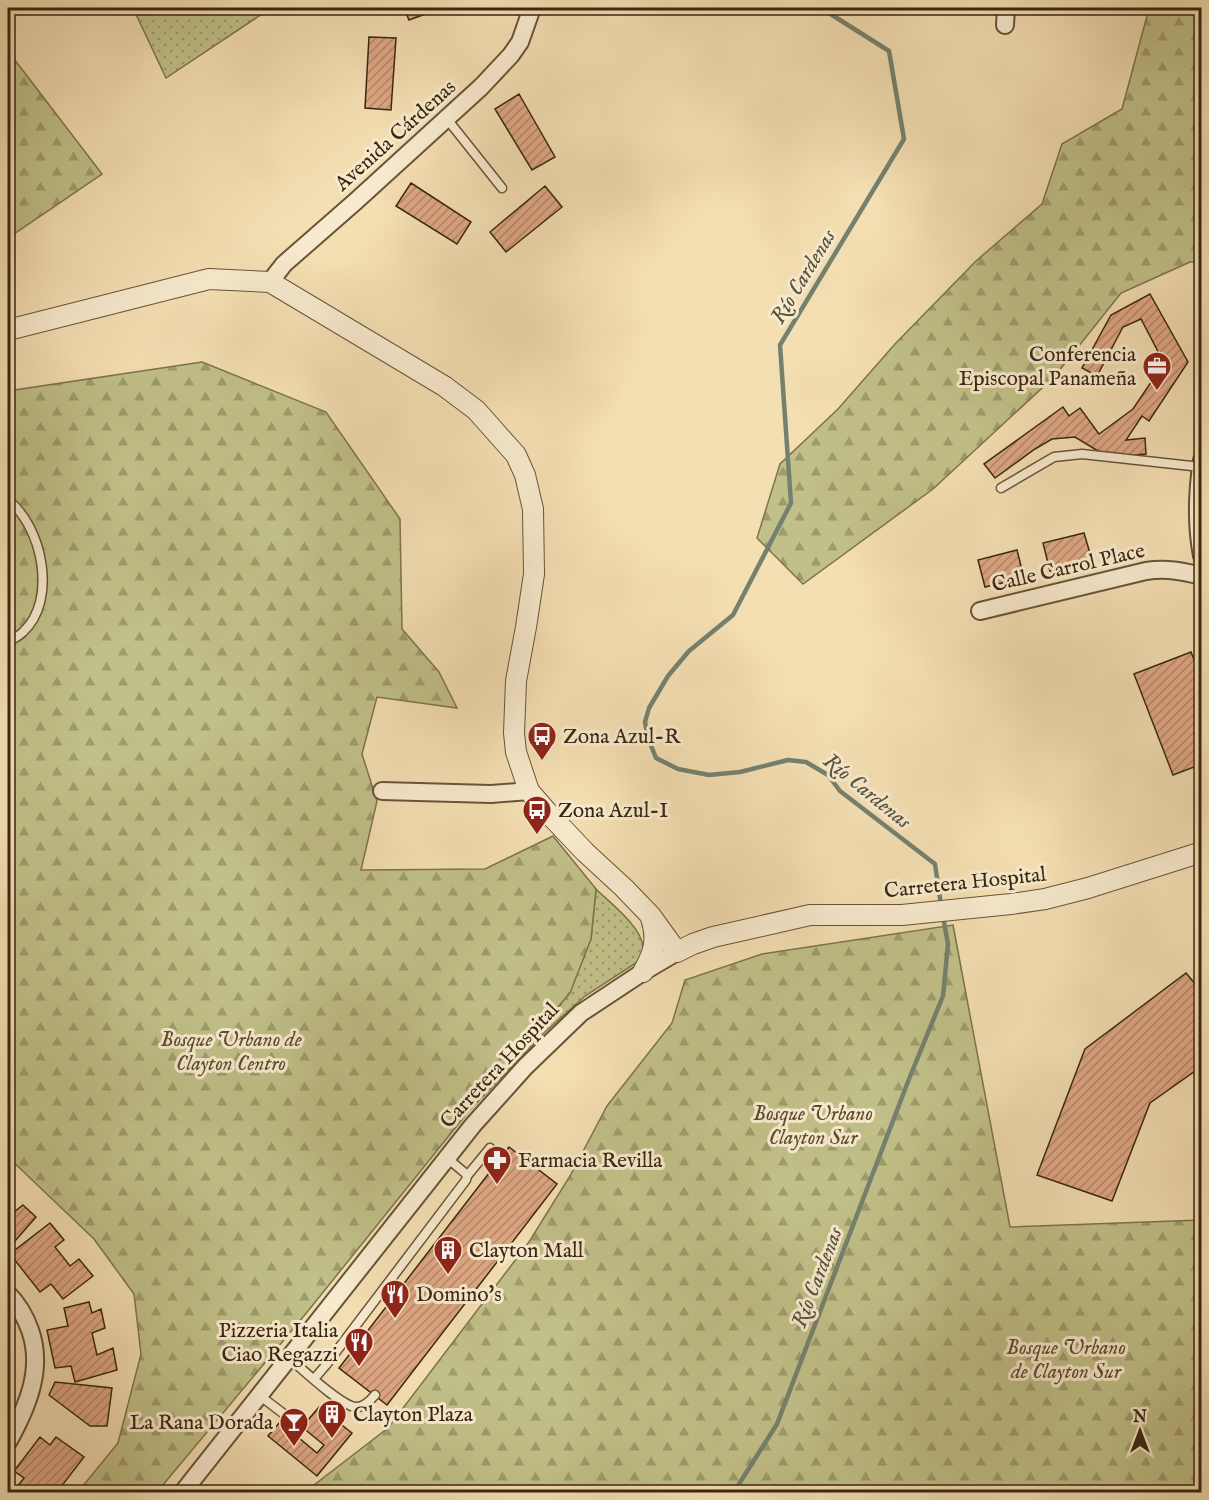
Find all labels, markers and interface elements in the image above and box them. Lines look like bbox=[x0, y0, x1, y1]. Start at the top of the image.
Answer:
street label: Avenida Cárdenas bbox=[329, 74, 462, 198]
water label: Río Cardenas bbox=[765, 224, 843, 329]
place label: Conferencia Episcopal Panameña bbox=[959, 342, 1137, 393]
office icon: Conferencia Episcopal Panameña bbox=[1141, 350, 1173, 392]
street label: Calle Carrol Place bbox=[989, 538, 1148, 599]
bus stop icon: Zona Azul-R bbox=[526, 720, 558, 762]
place label: Zona Azul-R bbox=[563, 724, 681, 751]
water label: Río Cardenas bbox=[817, 747, 917, 836]
bus stop icon: Zona Azul-I bbox=[521, 794, 553, 836]
place label: Zona Azul-I bbox=[558, 798, 668, 825]
street label: Carretera Hospital bbox=[883, 862, 1048, 905]
street label: Carretera Hospital bbox=[435, 997, 566, 1135]
park label: Bosque Urbano de Clayton Centro bbox=[160, 1027, 302, 1078]
park label: Bosque Urbano Clayton Sur bbox=[753, 1101, 873, 1152]
pharmacy icon: Farmacia Revilla bbox=[481, 1144, 513, 1186]
place label: Farmacia Revilla bbox=[518, 1148, 663, 1175]
water label: Río Cardenas bbox=[786, 1223, 850, 1332]
building icon: Clayton Mall bbox=[432, 1234, 464, 1276]
place label: Clayton Mall bbox=[469, 1238, 584, 1265]
restaurant icon: Domino's bbox=[379, 1278, 411, 1320]
place label: Domino's bbox=[416, 1282, 502, 1309]
place label: Pizzeria Italia Ciao Regazzi bbox=[219, 1318, 339, 1369]
restaurant icon: Pizzeria Italia Ciao Regazzi bbox=[343, 1326, 375, 1368]
park label: Bosque Urbano de Clayton Sur bbox=[1006, 1335, 1126, 1386]
building icon: Clayton Plaza bbox=[316, 1398, 348, 1440]
north arrow bbox=[1110, 1401, 1170, 1461]
place label: Clayton Plaza bbox=[353, 1402, 474, 1429]
bar icon: La Rana Dorada bbox=[278, 1406, 310, 1448]
text: N bbox=[1132, 1408, 1147, 1428]
place label: La Rana Dorada bbox=[129, 1410, 274, 1437]

